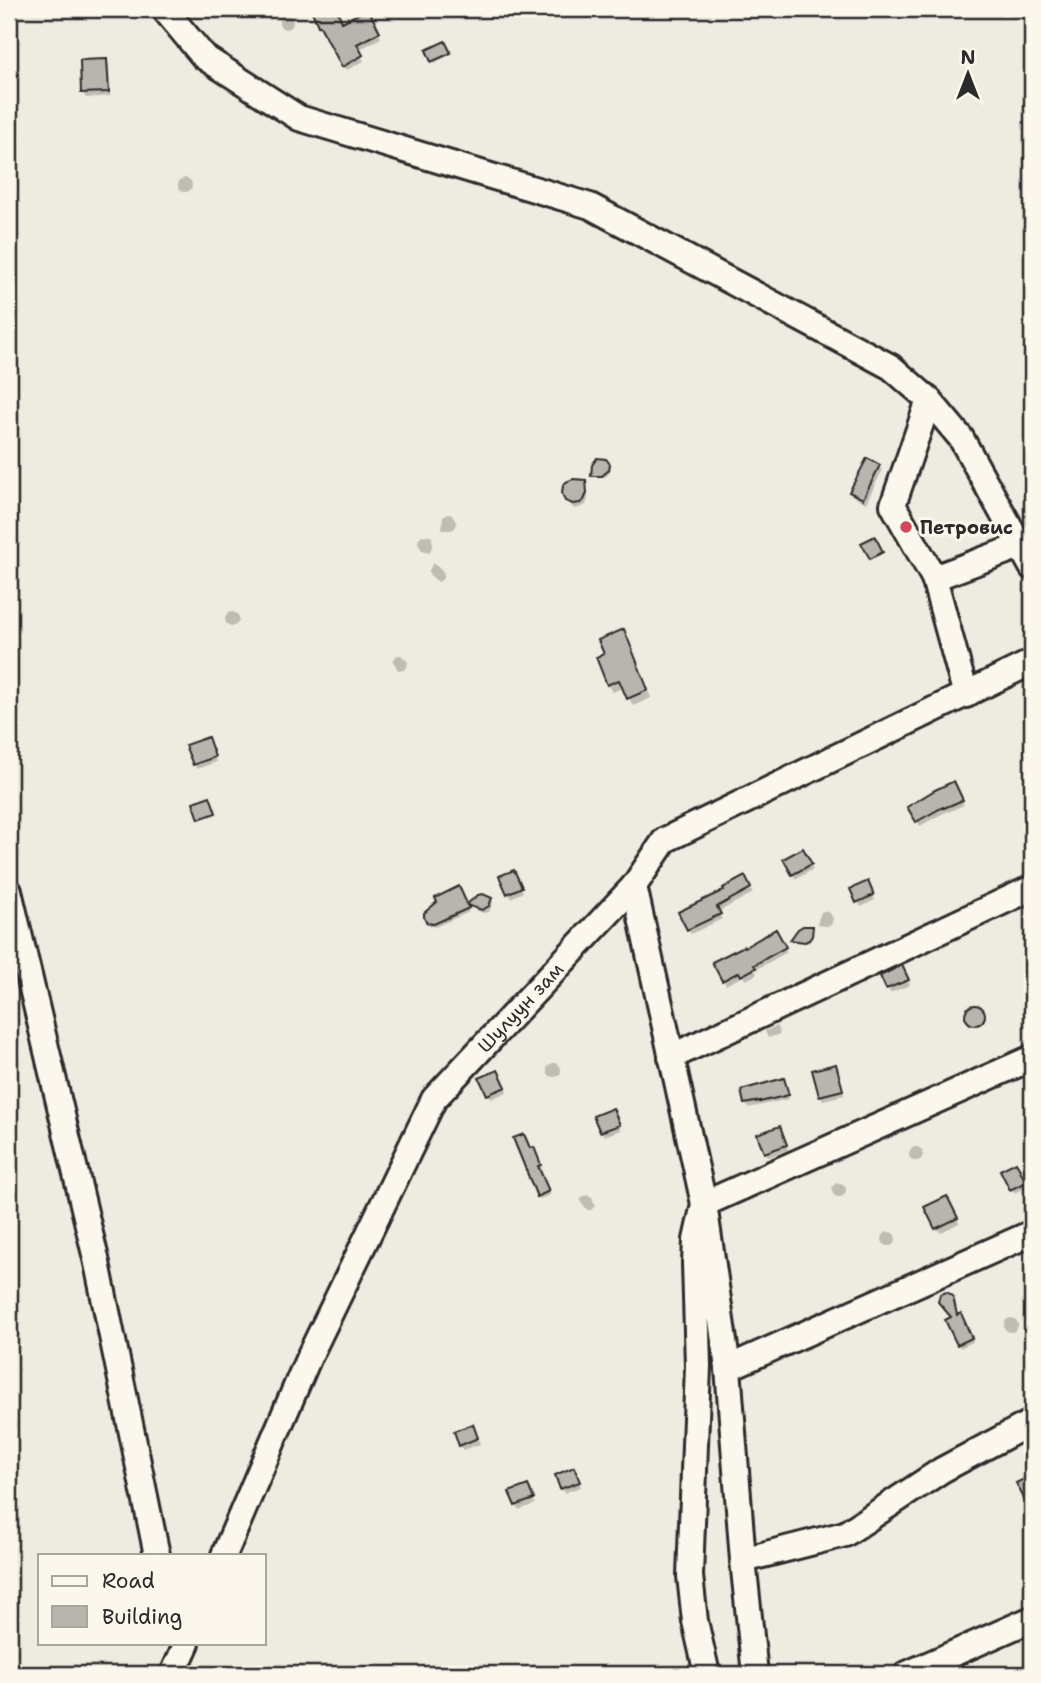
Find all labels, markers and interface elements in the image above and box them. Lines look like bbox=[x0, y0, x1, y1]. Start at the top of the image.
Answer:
north arrow bbox=[932, 38, 1002, 108]
text: N bbox=[960, 45, 976, 70]
place label: Петровис bbox=[920, 515, 1013, 540]
marker: Петровис bbox=[898, 519, 914, 535]
street label: Шулуун зам bbox=[472, 957, 569, 1058]
legend bbox=[38, 1554, 266, 1644]
text: Road bbox=[102, 1567, 155, 1595]
text: Building bbox=[102, 1603, 182, 1631]

